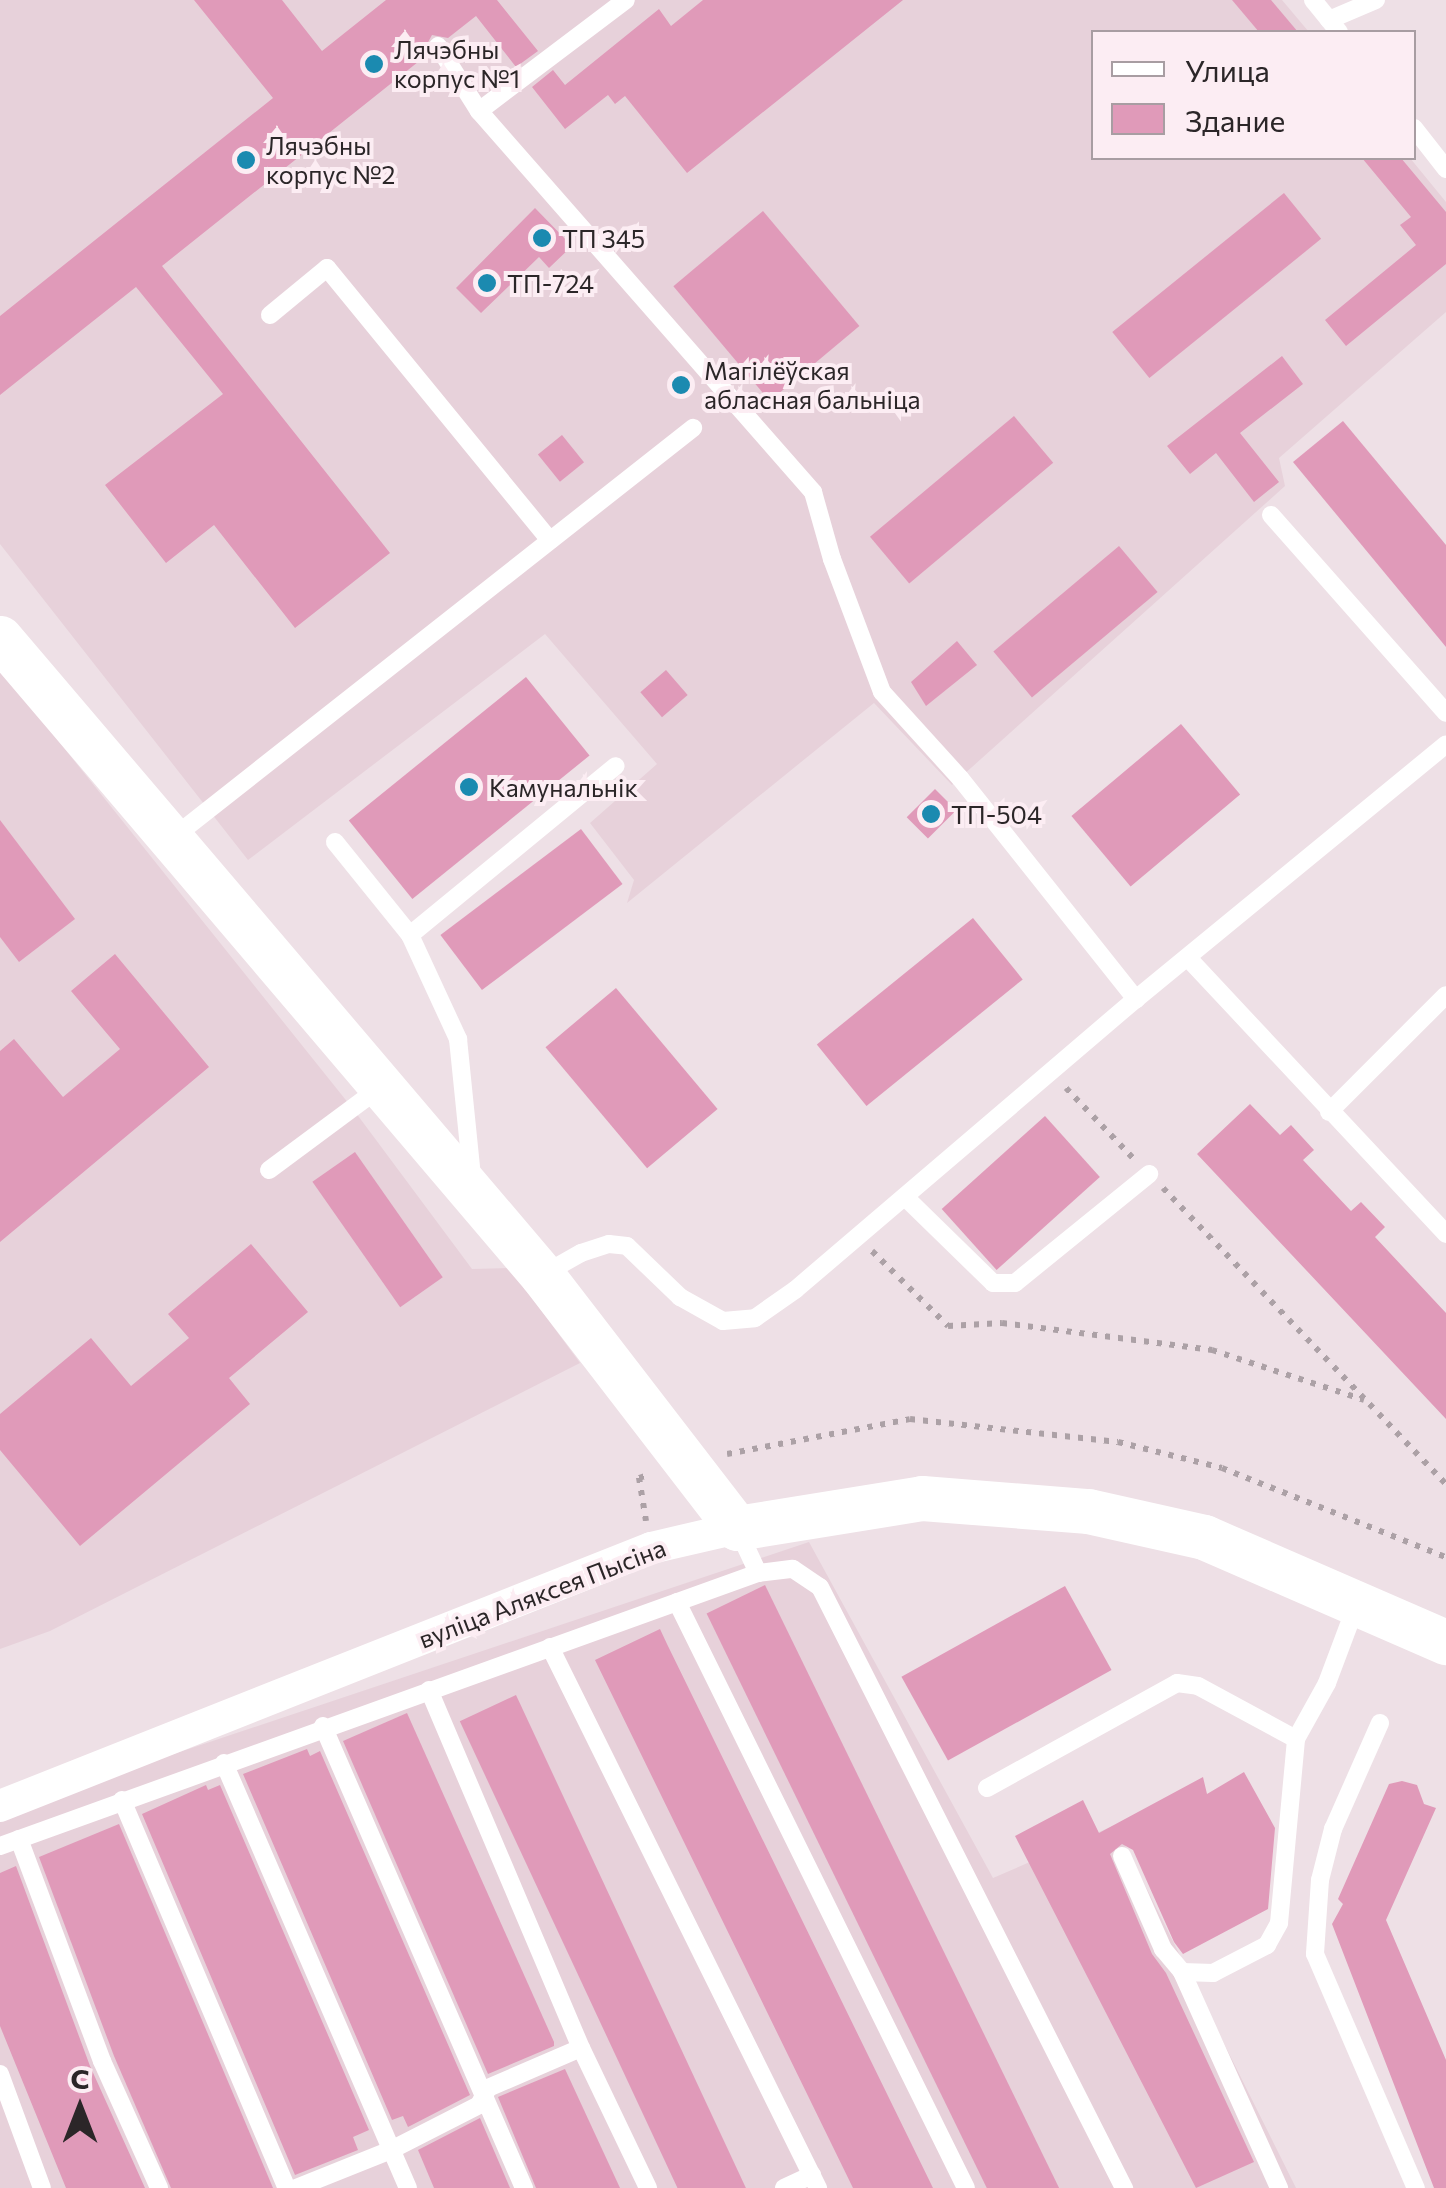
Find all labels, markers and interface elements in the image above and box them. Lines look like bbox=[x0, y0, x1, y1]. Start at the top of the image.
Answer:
legend bbox=[1091, 30, 1416, 160]
place label: Лячэбны корпус №1 bbox=[394, 35, 520, 94]
text: Улица bbox=[1185, 51, 1270, 88]
marker: Лячэбны корпус №1 bbox=[363, 53, 385, 75]
text: Здание bbox=[1185, 101, 1285, 138]
place label: Лячэбны корпус №2 bbox=[266, 131, 395, 190]
marker: Лячэбны корпус №2 bbox=[235, 149, 257, 171]
place label: ТП 345 bbox=[562, 223, 645, 253]
marker: ТП 345 bbox=[531, 227, 553, 249]
place label: ТП-724 bbox=[507, 268, 594, 298]
marker: ТП-724 bbox=[476, 272, 498, 294]
place label: Магілёўская абласная бальніца bbox=[704, 356, 920, 415]
marker: Магілёўская абласная бальніца bbox=[668, 372, 694, 398]
place label: Камунальнік bbox=[489, 772, 638, 802]
marker: Камунальнік bbox=[458, 776, 480, 798]
place label: ТП-504 bbox=[951, 799, 1042, 829]
marker: ТП-504 bbox=[920, 803, 942, 825]
street label: вуліца Аляксея Пысіна bbox=[414, 1532, 670, 1654]
north arrow bbox=[30, 2058, 130, 2158]
text: С bbox=[70, 2061, 90, 2095]

